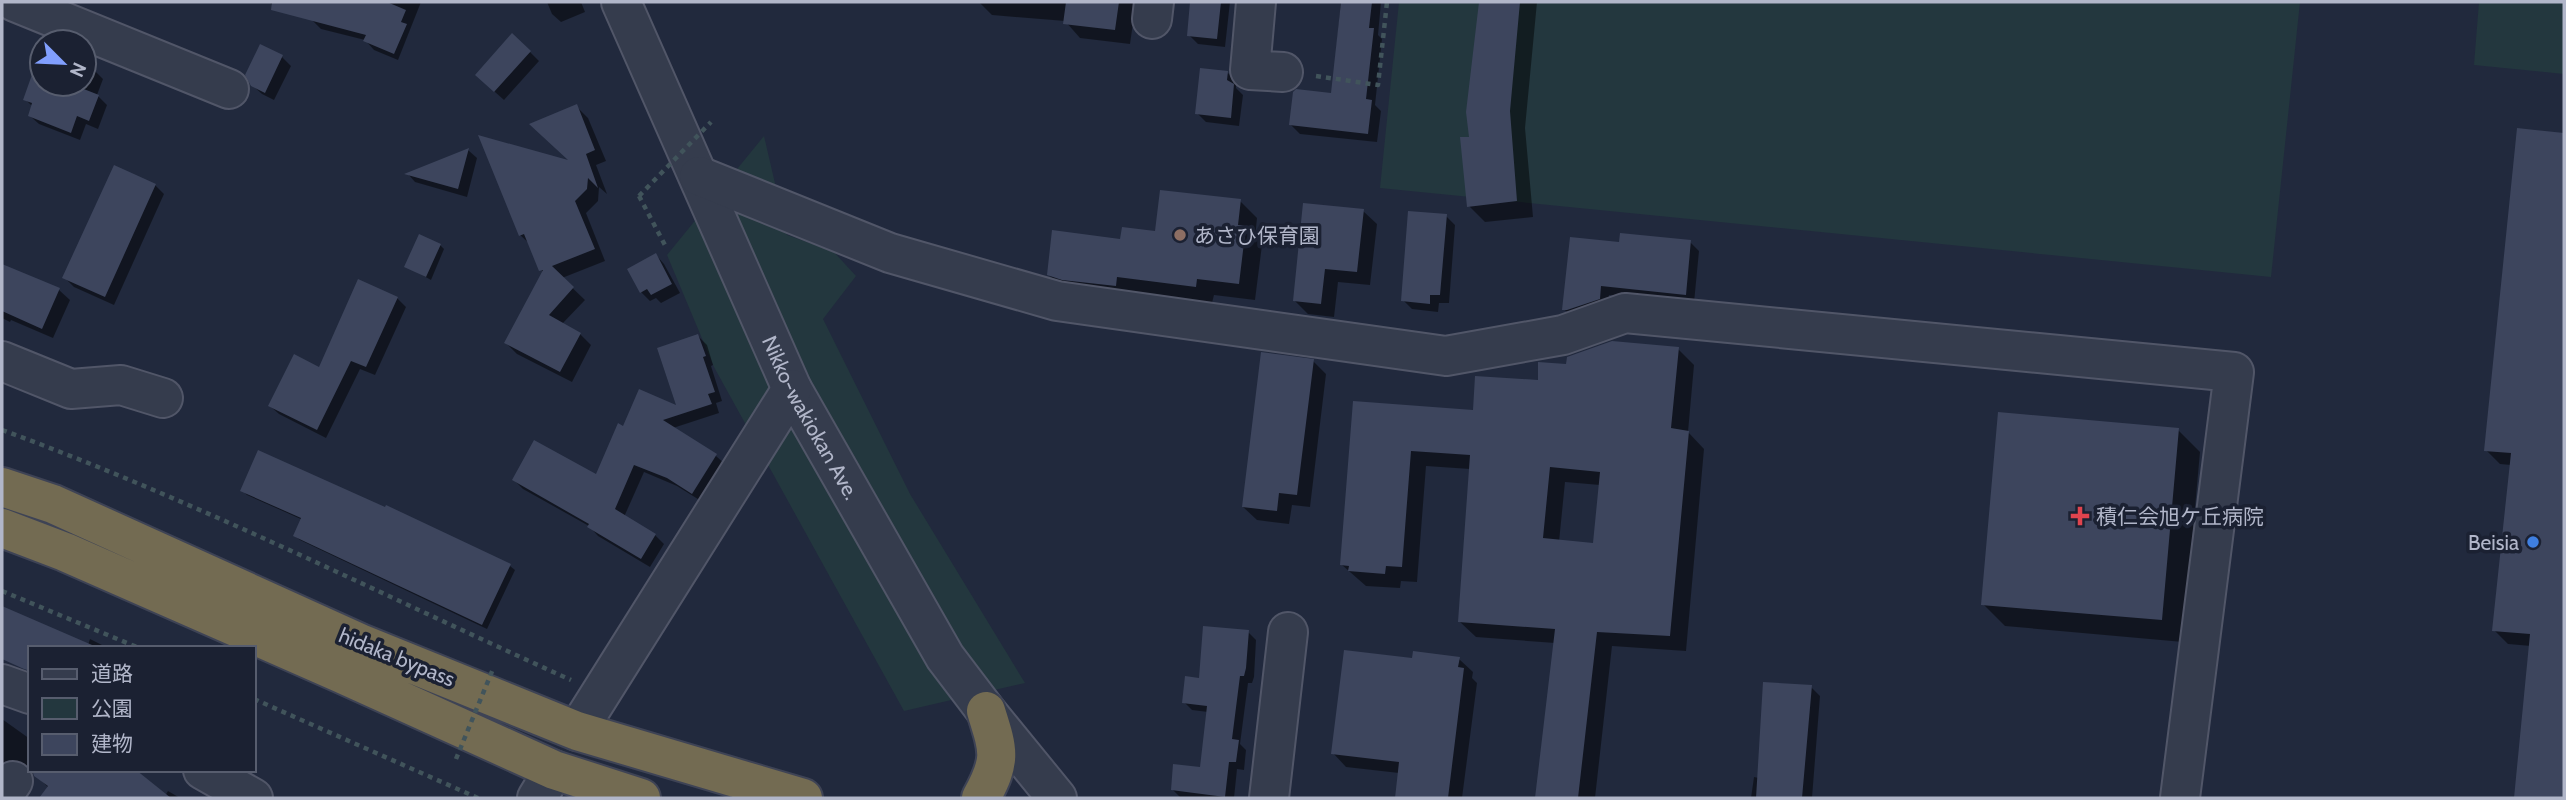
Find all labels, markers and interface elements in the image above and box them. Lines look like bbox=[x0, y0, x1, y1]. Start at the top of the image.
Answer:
north arrow bbox=[28, 28, 98, 98]
text: N bbox=[65, 59, 91, 81]
place label: あさひ保育園 bbox=[1194, 223, 1320, 248]
marker: あさひ保育園 bbox=[1172, 227, 1188, 243]
street label: Nikko-wakiokan Ave. bbox=[757, 332, 865, 504]
place label: 積仁会旭ケ丘病院 bbox=[2096, 504, 2264, 529]
marker: 積仁会旭ケ丘病院 bbox=[2070, 506, 2090, 526]
place label: Beisia bbox=[2468, 530, 2519, 555]
marker: Beisia bbox=[2525, 534, 2541, 550]
street label: hidaka bypass bbox=[335, 622, 459, 692]
legend bbox=[28, 646, 256, 772]
text: 道路 bbox=[91, 661, 133, 686]
text: 公園 bbox=[91, 696, 133, 721]
text: 建物 bbox=[91, 731, 133, 756]

